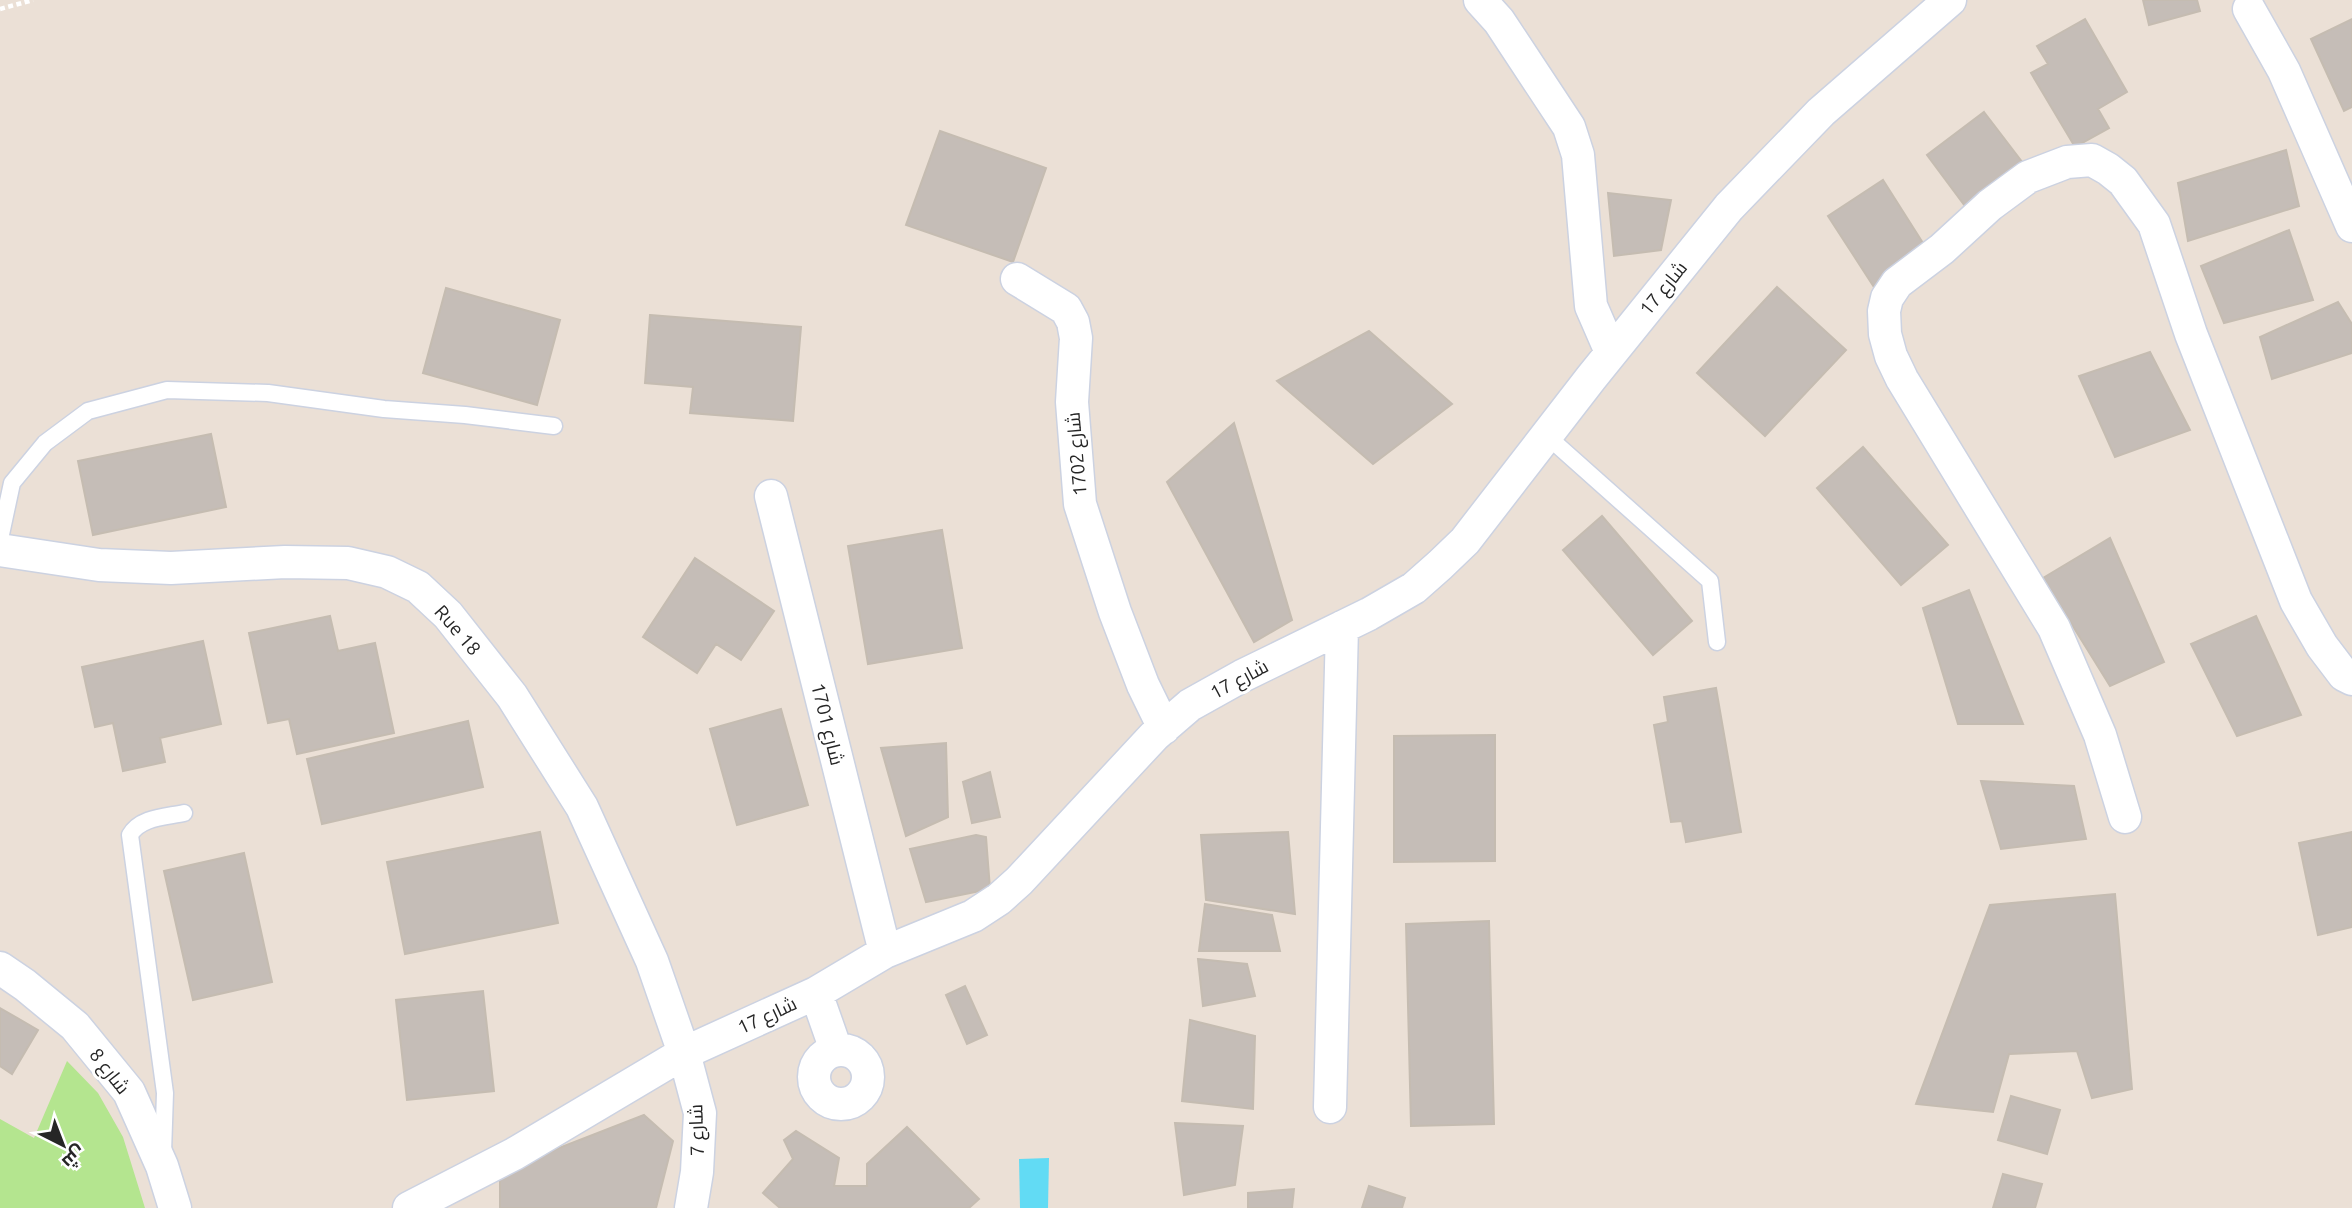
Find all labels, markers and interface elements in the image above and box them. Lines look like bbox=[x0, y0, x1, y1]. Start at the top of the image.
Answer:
street label: شارع 17 bbox=[1635, 257, 1694, 321]
street label: شارع 1702 bbox=[1061, 411, 1094, 497]
street label: Rue 18 bbox=[430, 601, 486, 659]
street label: شارع 17 bbox=[1206, 655, 1273, 706]
street label: شارع 1701 bbox=[804, 681, 849, 768]
street label: شارع 17 bbox=[734, 992, 801, 1041]
street label: شارع 8 bbox=[83, 1044, 135, 1100]
street label: شارع 7 bbox=[684, 1104, 711, 1156]
north arrow bbox=[28, 1110, 98, 1180]
text: ش bbox=[57, 1141, 91, 1174]

